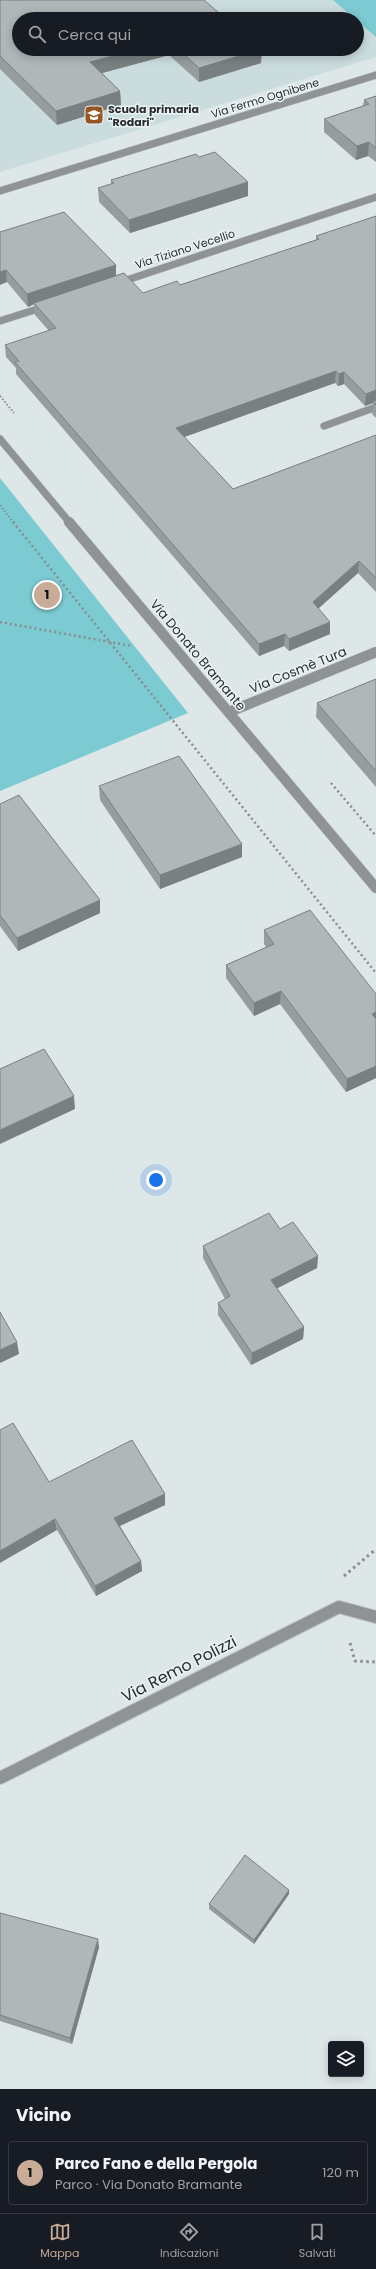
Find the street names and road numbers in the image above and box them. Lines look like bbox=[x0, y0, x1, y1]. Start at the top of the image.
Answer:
street label: Via Fermo Ognibene bbox=[209, 74, 321, 122]
street label: Via Tiziano Vecellio bbox=[133, 225, 237, 273]
street label: Via Donato Bramante bbox=[146, 595, 250, 715]
street label: Via Cosmè Tura bbox=[247, 642, 349, 698]
street label: Via Remo Polizzi bbox=[117, 1630, 241, 1708]

